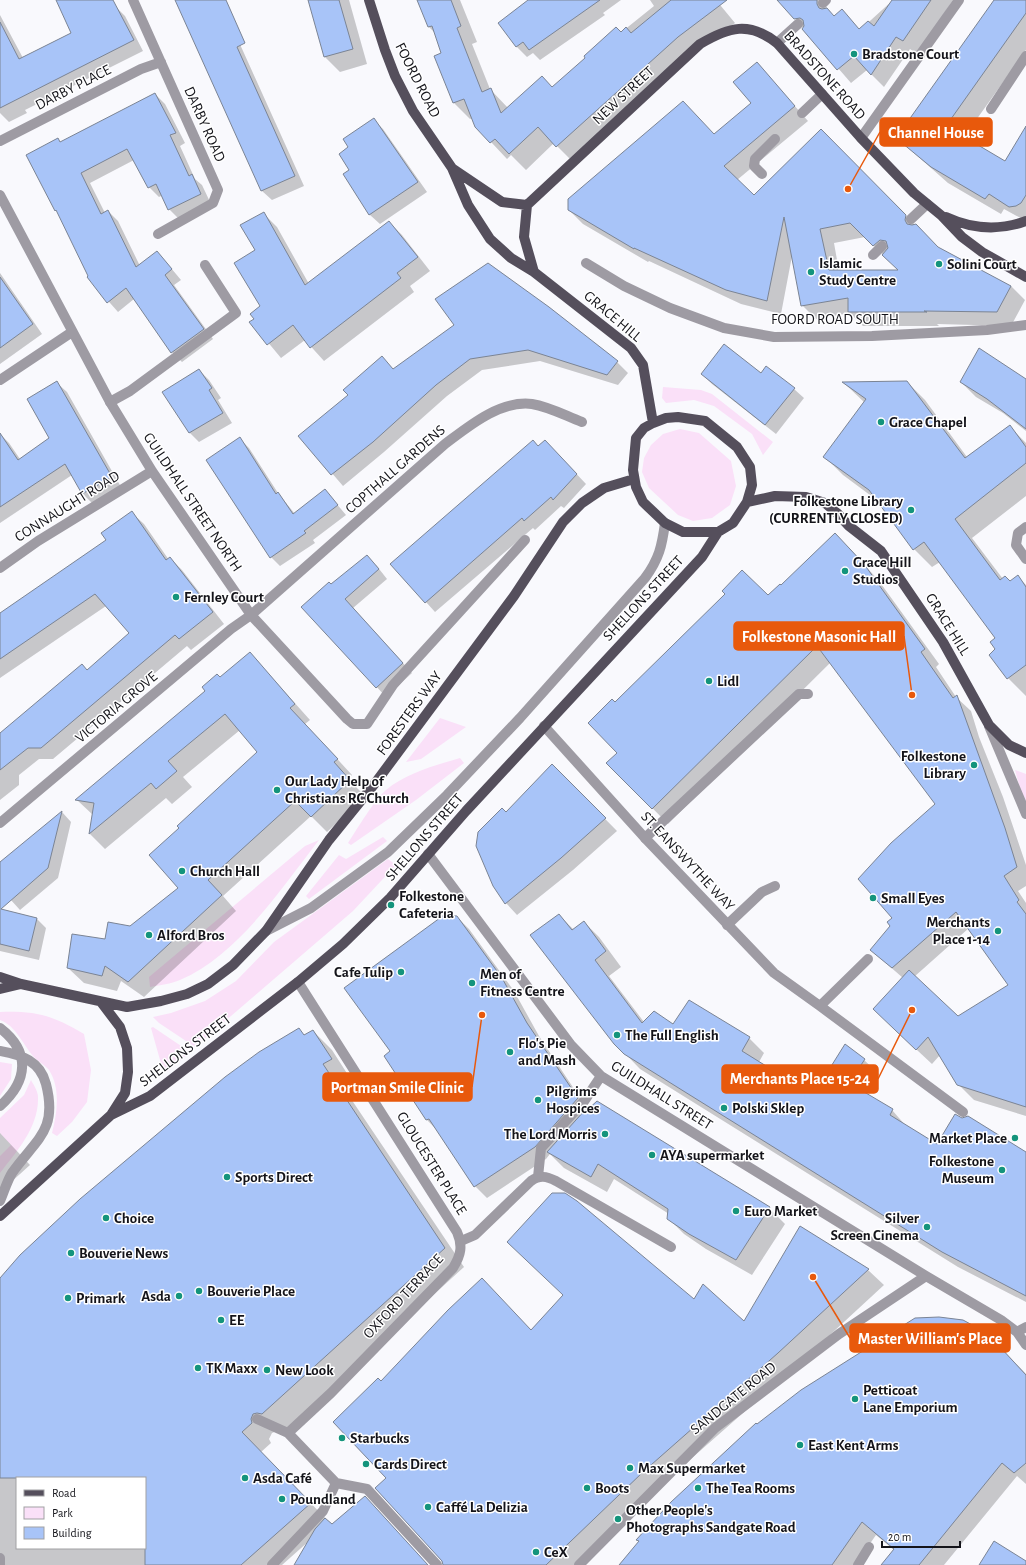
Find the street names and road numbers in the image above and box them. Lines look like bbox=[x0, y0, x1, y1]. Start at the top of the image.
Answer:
street label: BRADSTONE ROAD bbox=[781, 28, 868, 123]
street label: FOORD ROAD bbox=[392, 40, 443, 120]
street label: DARBY PLACE bbox=[33, 62, 113, 113]
street label: NEW STREET bbox=[590, 63, 657, 127]
street label: DARBY ROAD bbox=[181, 84, 228, 164]
street label: GRACE HILL bbox=[581, 288, 645, 345]
street label: FOORD ROAD SOUTH bbox=[771, 312, 899, 327]
street label: COPTHALL GARDENS bbox=[343, 422, 448, 517]
street label: GUILDHALL STREET NORTH bbox=[141, 430, 245, 574]
street label: CONNAUGHT ROAD bbox=[12, 468, 123, 545]
street label: SHELLONS STREET bbox=[600, 552, 687, 644]
street label: GRACE HILL bbox=[923, 591, 973, 659]
street label: FORESTERS WAY bbox=[374, 668, 445, 758]
street label: VICTORIA GROVE bbox=[72, 669, 160, 746]
street label: SHELLONS STREET bbox=[383, 790, 467, 884]
street label: ST. EANSWYTHE WAY bbox=[638, 809, 737, 914]
street label: SHELLONS STREET bbox=[137, 1011, 234, 1090]
street label: GUILDHALL STREET bbox=[608, 1058, 716, 1133]
street label: GLOUCESTER PLACE bbox=[394, 1109, 469, 1217]
street label: OXFORD TERRACE bbox=[361, 1251, 446, 1341]
street label: SANDGATE ROAD bbox=[688, 1359, 779, 1437]

